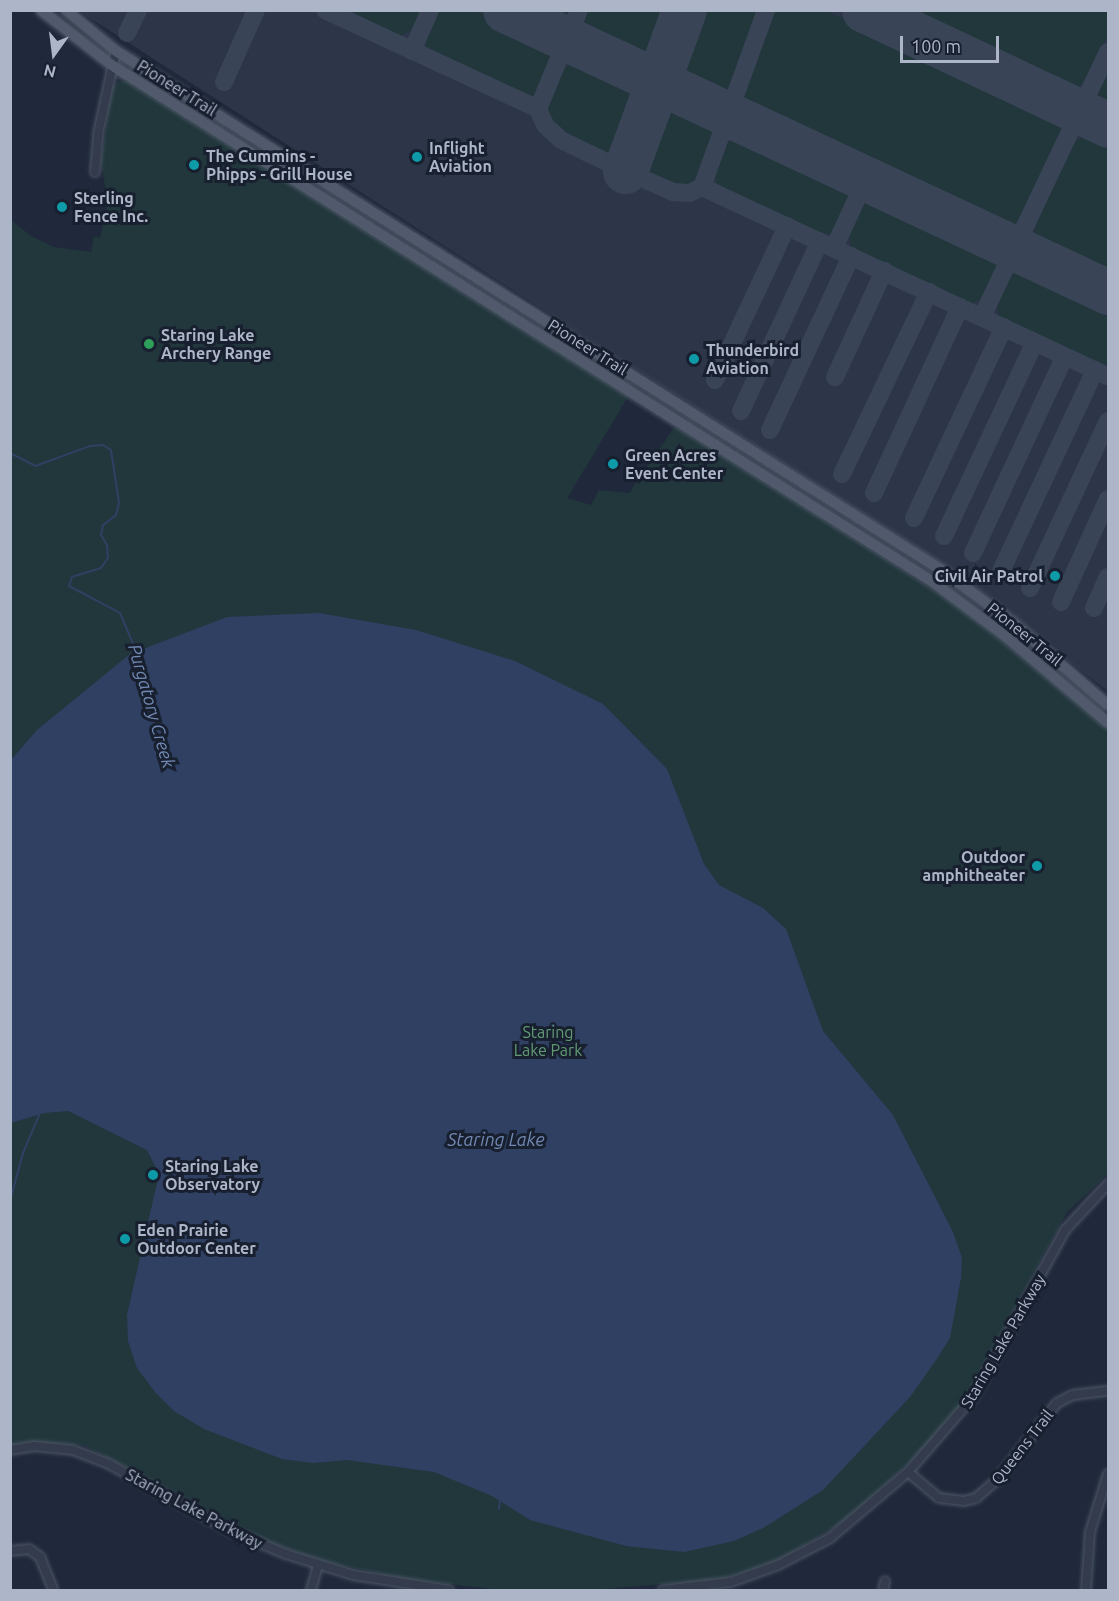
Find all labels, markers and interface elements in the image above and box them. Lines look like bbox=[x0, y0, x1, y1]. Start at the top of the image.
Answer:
north arrow bbox=[24, 24, 84, 84]
scale bar bbox=[903, 24, 1002, 62]
text: 100 m bbox=[911, 36, 961, 56]
street label: Pioneer Trail bbox=[134, 56, 220, 120]
text: N bbox=[42, 61, 58, 82]
place label: Inflight Aviation bbox=[429, 138, 492, 176]
place label: The Cummins - Phipps - Grill House bbox=[206, 146, 352, 184]
marker: Inflight Aviation bbox=[410, 150, 424, 164]
marker: The Cummins - Phipps - Grill House bbox=[187, 158, 201, 172]
place label: Sterling Fence Inc. bbox=[74, 188, 148, 226]
marker: Sterling Fence Inc. bbox=[55, 200, 69, 214]
street label: Pioneer Trail bbox=[545, 315, 631, 379]
place label: Staring Lake Archery Range bbox=[161, 325, 271, 363]
marker: Staring Lake Archery Range bbox=[142, 337, 156, 351]
place label: Thunderbird Aviation bbox=[706, 340, 799, 378]
marker: Thunderbird Aviation bbox=[687, 352, 701, 366]
place label: Green Acres Event Center bbox=[625, 445, 723, 483]
marker: Green Acres Event Center bbox=[606, 457, 620, 471]
place label: Civil Air Patrol bbox=[934, 566, 1043, 586]
marker: Civil Air Patrol bbox=[1048, 569, 1062, 583]
street label: Pioneer Trail bbox=[984, 598, 1066, 670]
water label: Purgatory Creek bbox=[124, 641, 180, 771]
place label: Outdoor amphitheater bbox=[923, 847, 1025, 885]
marker: Outdoor amphitheater bbox=[1030, 859, 1044, 873]
park label: Staring Lake Park bbox=[514, 1022, 582, 1060]
water label: Staring Lake bbox=[448, 1128, 544, 1150]
place label: Staring Lake Observatory bbox=[165, 1156, 260, 1194]
marker: Staring Lake Observatory bbox=[146, 1168, 160, 1182]
place label: Eden Prairie Outdoor Center bbox=[137, 1220, 256, 1258]
marker: Eden Prairie Outdoor Center bbox=[118, 1232, 132, 1246]
street label: Staring Lake Parkway bbox=[957, 1271, 1049, 1411]
street label: Queens Trail bbox=[987, 1406, 1057, 1488]
street label: Staring Lake Parkway bbox=[123, 1465, 265, 1553]

